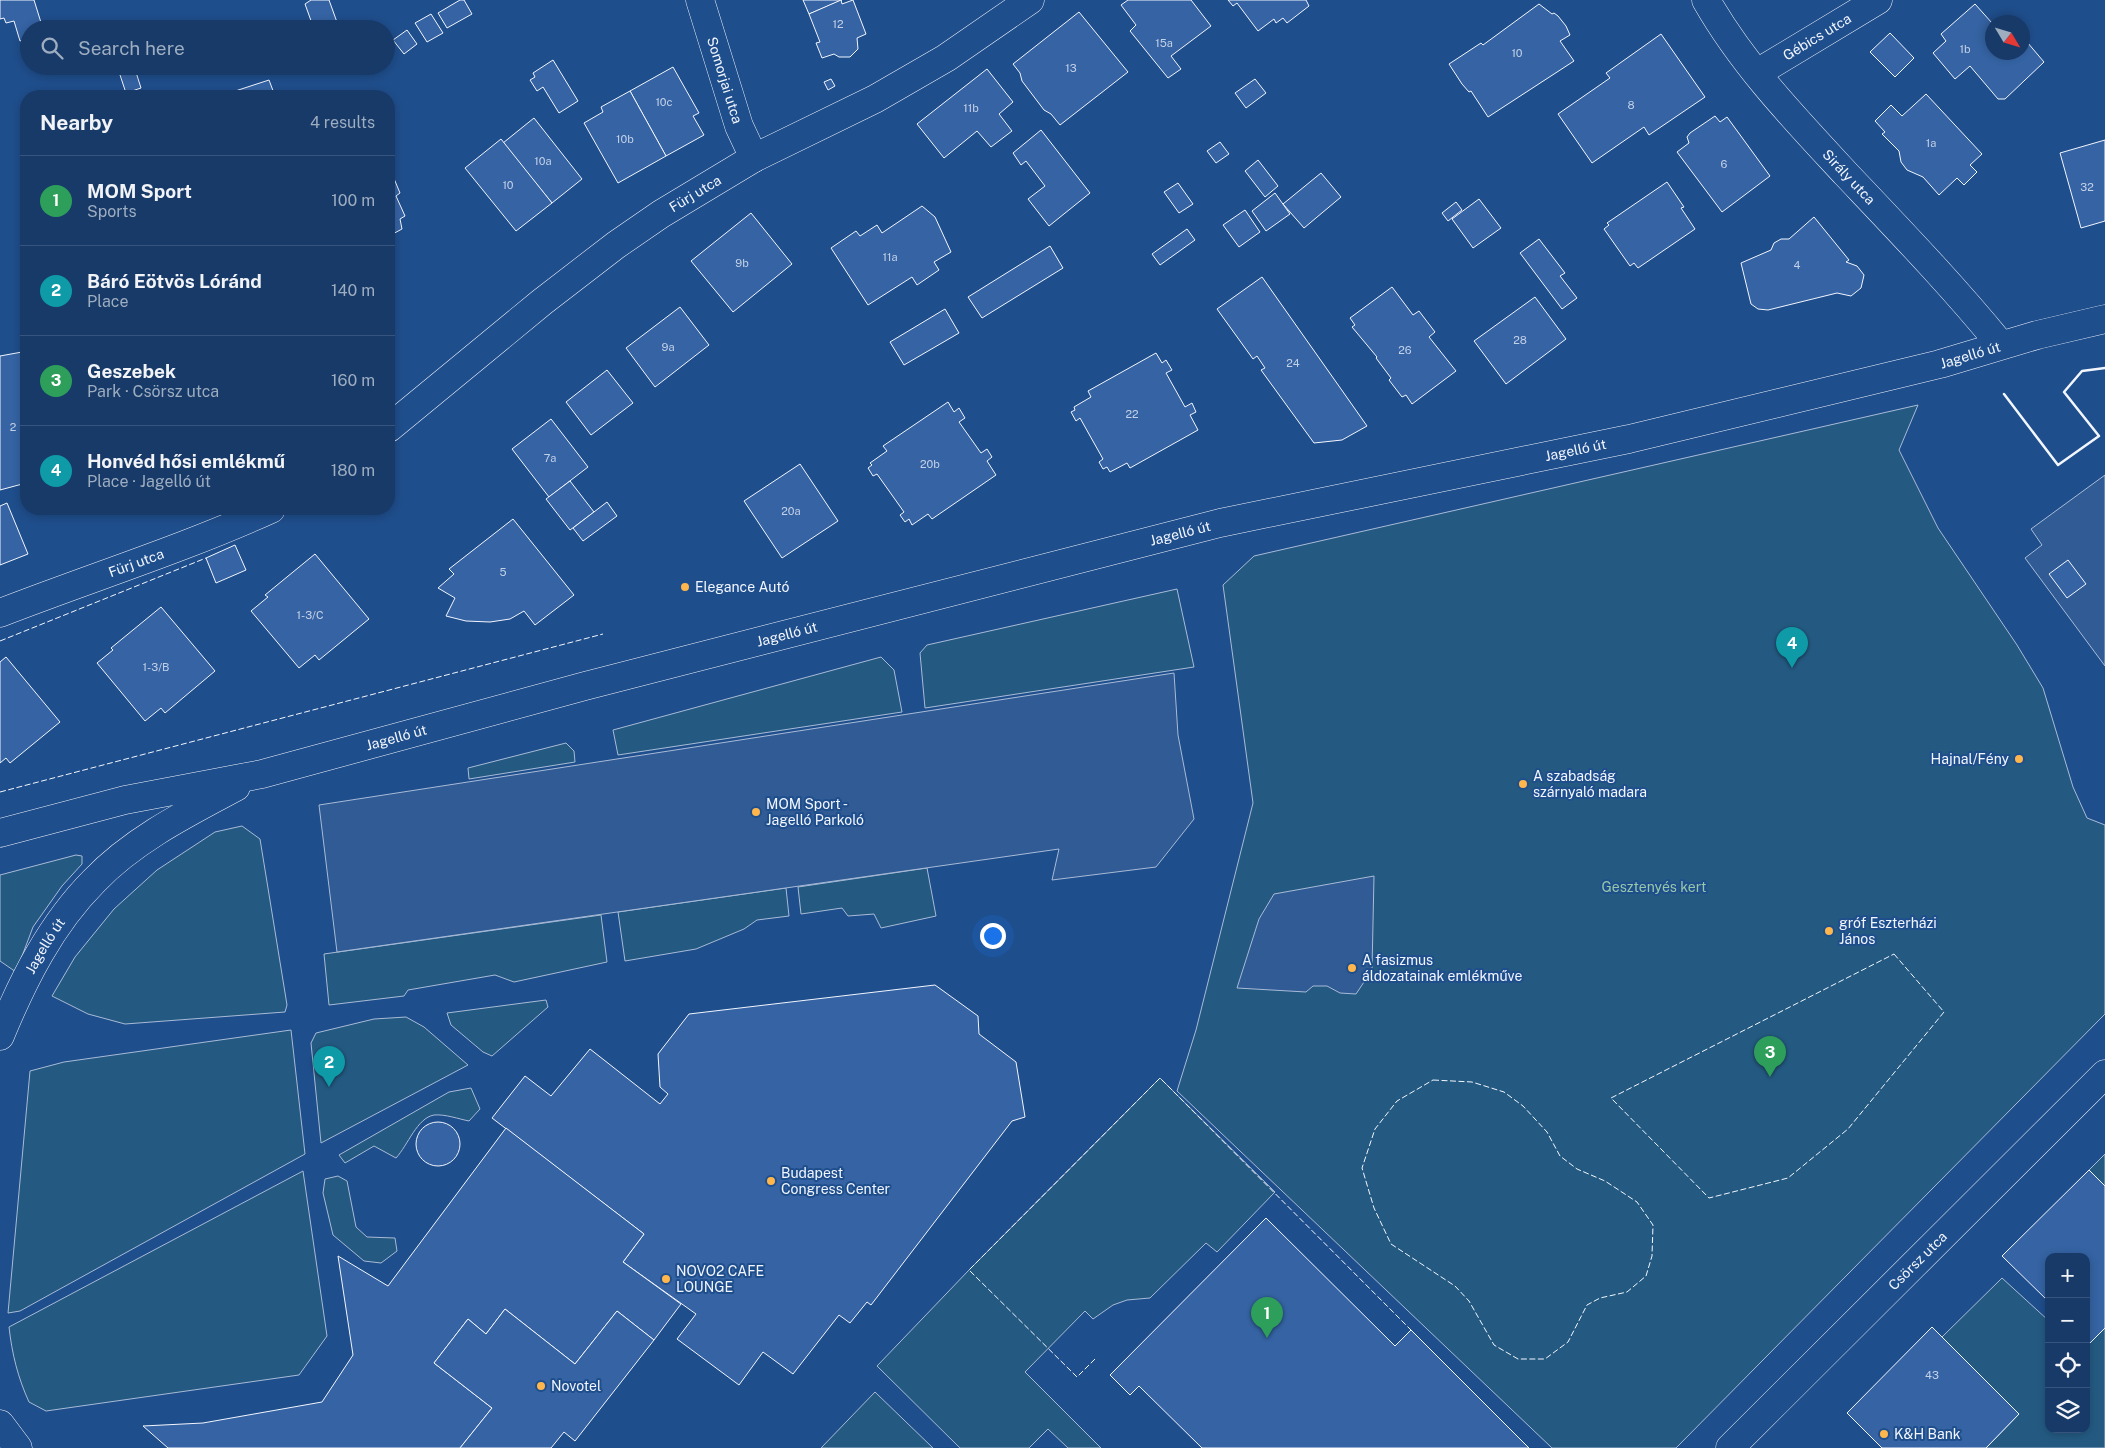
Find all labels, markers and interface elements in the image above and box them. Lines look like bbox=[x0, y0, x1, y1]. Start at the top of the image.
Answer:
street label: Gébics utca bbox=[1780, 10, 1854, 64]
north arrow bbox=[1985, 15, 2030, 60]
house number: 12 bbox=[832, 18, 844, 30]
search box bbox=[20, 20, 395, 75]
icon: search bbox=[38, 34, 66, 62]
street label: Somorjai utca bbox=[704, 35, 746, 126]
text: Search here bbox=[78, 37, 185, 59]
house number: 15a bbox=[1155, 37, 1173, 49]
house number: 1b bbox=[1959, 43, 1971, 55]
house number: 10 bbox=[1511, 47, 1523, 59]
house number: 13 bbox=[1065, 62, 1077, 74]
house number: 10c bbox=[655, 96, 673, 108]
house number: 8 bbox=[1627, 99, 1635, 111]
house number: 11b bbox=[963, 102, 979, 114]
text: Nearby bbox=[40, 110, 113, 135]
text: 4 results bbox=[310, 113, 375, 132]
house number: 10b bbox=[616, 133, 634, 145]
house number: 1a bbox=[1926, 137, 1936, 149]
street label: Sirály utca bbox=[1819, 146, 1879, 208]
house number: 10a bbox=[534, 155, 552, 167]
house number: 6 bbox=[1721, 158, 1728, 170]
street label: Fürj utca bbox=[666, 172, 724, 215]
house number: 10 bbox=[502, 179, 514, 191]
text: MOM Sport bbox=[87, 180, 192, 202]
house number: 32 bbox=[2080, 181, 2094, 193]
text: 1 bbox=[53, 191, 59, 210]
text: 100 m bbox=[331, 191, 375, 210]
text: Sports bbox=[87, 202, 137, 221]
house number: 11a bbox=[882, 251, 898, 263]
house number: 9b bbox=[735, 257, 749, 269]
house number: 4 bbox=[1794, 259, 1801, 271]
text: Báró Eötvös Lóránd bbox=[87, 270, 262, 292]
text: 2 bbox=[51, 281, 61, 300]
text: 140 m bbox=[331, 281, 375, 300]
text: Place bbox=[87, 292, 129, 311]
house number: 28 bbox=[1513, 334, 1527, 346]
street label: Jagelló út bbox=[1938, 338, 2002, 372]
house number: 9a bbox=[662, 341, 674, 353]
house number: 26 bbox=[1398, 344, 1412, 356]
house number: 24 bbox=[1286, 357, 1300, 369]
text: Geszebek bbox=[87, 360, 176, 382]
text: 3 bbox=[51, 371, 61, 390]
text: 160 m bbox=[331, 371, 375, 390]
text: Park · Csörsz utca bbox=[87, 382, 219, 401]
house number: 22 bbox=[1125, 408, 1139, 420]
house number: 2 bbox=[10, 421, 17, 433]
street label: Jagelló út bbox=[1543, 436, 1608, 464]
text: Honvéd hősi emlékmű bbox=[87, 450, 285, 472]
house number: 7a bbox=[544, 452, 556, 464]
house number: 20b bbox=[920, 458, 940, 470]
text: 4 bbox=[51, 461, 61, 480]
text: 180 m bbox=[331, 461, 375, 480]
text: Place · Jagelló út bbox=[87, 472, 211, 491]
house number: 20a bbox=[781, 505, 801, 517]
street label: Jagelló út bbox=[1148, 518, 1212, 549]
street label: Fürj utca bbox=[106, 545, 166, 580]
house number: 5 bbox=[499, 566, 507, 578]
place label: Elegance Autó bbox=[695, 579, 790, 595]
marker: Elegance Autó bbox=[679, 581, 691, 593]
house number: 1-3/C bbox=[297, 609, 324, 621]
street label: Jagelló út bbox=[755, 619, 819, 650]
pin: 4 bbox=[1776, 627, 1808, 668]
house number: 1-3/B bbox=[143, 661, 169, 673]
street label: Jagelló út bbox=[364, 721, 429, 753]
place label: Hajnal/Fény bbox=[1930, 751, 2009, 767]
marker: Hajnal/Fény bbox=[2013, 753, 2025, 765]
place label: A szabadság szárnyaló madara bbox=[1533, 768, 1647, 800]
marker: A szabadság szárnyaló madara bbox=[1517, 778, 1529, 790]
place label: MOM Sport - Jagelló Parkoló bbox=[766, 796, 864, 828]
marker: MOM Sport - Jagelló Parkoló bbox=[750, 806, 762, 818]
park label: Gesztenyés kert bbox=[1602, 879, 1706, 895]
street label: Jagelló út bbox=[22, 915, 68, 976]
place label: gróf Eszterházi János bbox=[1839, 915, 1937, 947]
your location bbox=[980, 923, 1006, 949]
marker: gróf Eszterházi János bbox=[1823, 925, 1835, 937]
place label: A fasizmus áldozatainak emlékműve bbox=[1362, 952, 1522, 984]
marker: A fasizmus áldozatainak emlékműve bbox=[1346, 962, 1358, 974]
pin: 3 bbox=[1754, 1036, 1786, 1077]
pin: 2 bbox=[313, 1046, 345, 1087]
place label: Budapest Congress Center bbox=[781, 1165, 890, 1197]
marker: Budapest Congress Center bbox=[765, 1175, 777, 1187]
street label: Csörsz utca bbox=[1885, 1228, 1950, 1293]
map controls bbox=[2045, 1253, 2090, 1433]
button: + bbox=[2045, 1253, 2090, 1298]
place label: NOVO2 CAFE LOUNGE bbox=[676, 1263, 764, 1295]
marker: NOVO2 CAFE LOUNGE bbox=[660, 1273, 672, 1285]
pin: 1 bbox=[1251, 1297, 1283, 1338]
button: − bbox=[2045, 1298, 2090, 1343]
button: locate bbox=[2045, 1343, 2090, 1388]
house number: 43 bbox=[1925, 1369, 1939, 1381]
place label: Novotel bbox=[551, 1378, 601, 1394]
marker: Novotel bbox=[535, 1380, 547, 1392]
button: layers bbox=[2045, 1388, 2090, 1433]
place label: K&H Bank bbox=[1894, 1426, 1961, 1442]
marker: K&H Bank bbox=[1878, 1428, 1890, 1440]

